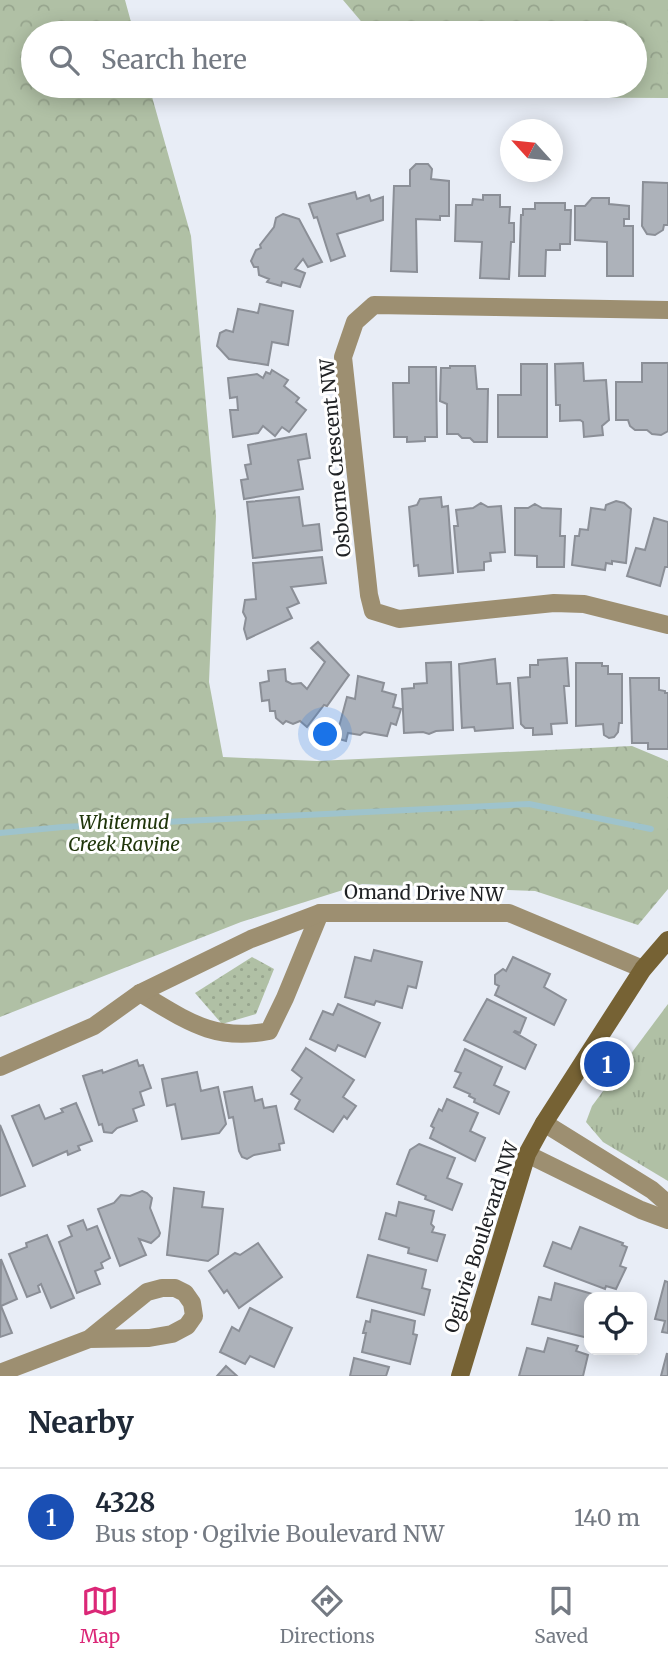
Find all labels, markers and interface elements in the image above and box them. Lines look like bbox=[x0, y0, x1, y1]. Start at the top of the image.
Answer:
search box bbox=[21, 21, 647, 98]
icon: search bbox=[45, 41, 83, 79]
text: Search here bbox=[101, 43, 247, 76]
north arrow bbox=[500, 119, 563, 182]
street label: Osborne Crescent NW bbox=[314, 357, 356, 558]
your location bbox=[308, 717, 342, 751]
park label: Whitemud Creek Ravine bbox=[68, 810, 180, 856]
street label: Omand Drive NW bbox=[344, 880, 505, 906]
pin: 1 bbox=[584, 1038, 630, 1090]
street label: Ogilvie Boulevard NW bbox=[439, 1137, 524, 1336]
map controls bbox=[584, 1292, 647, 1355]
button: locate bbox=[584, 1292, 647, 1355]
text: Nearby bbox=[28, 1403, 134, 1441]
text: 4328 bbox=[95, 1486, 155, 1519]
text: 1 bbox=[46, 1503, 56, 1532]
text: 140 m bbox=[574, 1503, 640, 1532]
text: Bus stop · Ogilvie Boulevard NW bbox=[95, 1519, 444, 1548]
tab: Map bbox=[80, 1582, 120, 1648]
tab: Directions bbox=[280, 1582, 375, 1648]
tab: Saved bbox=[534, 1582, 588, 1648]

